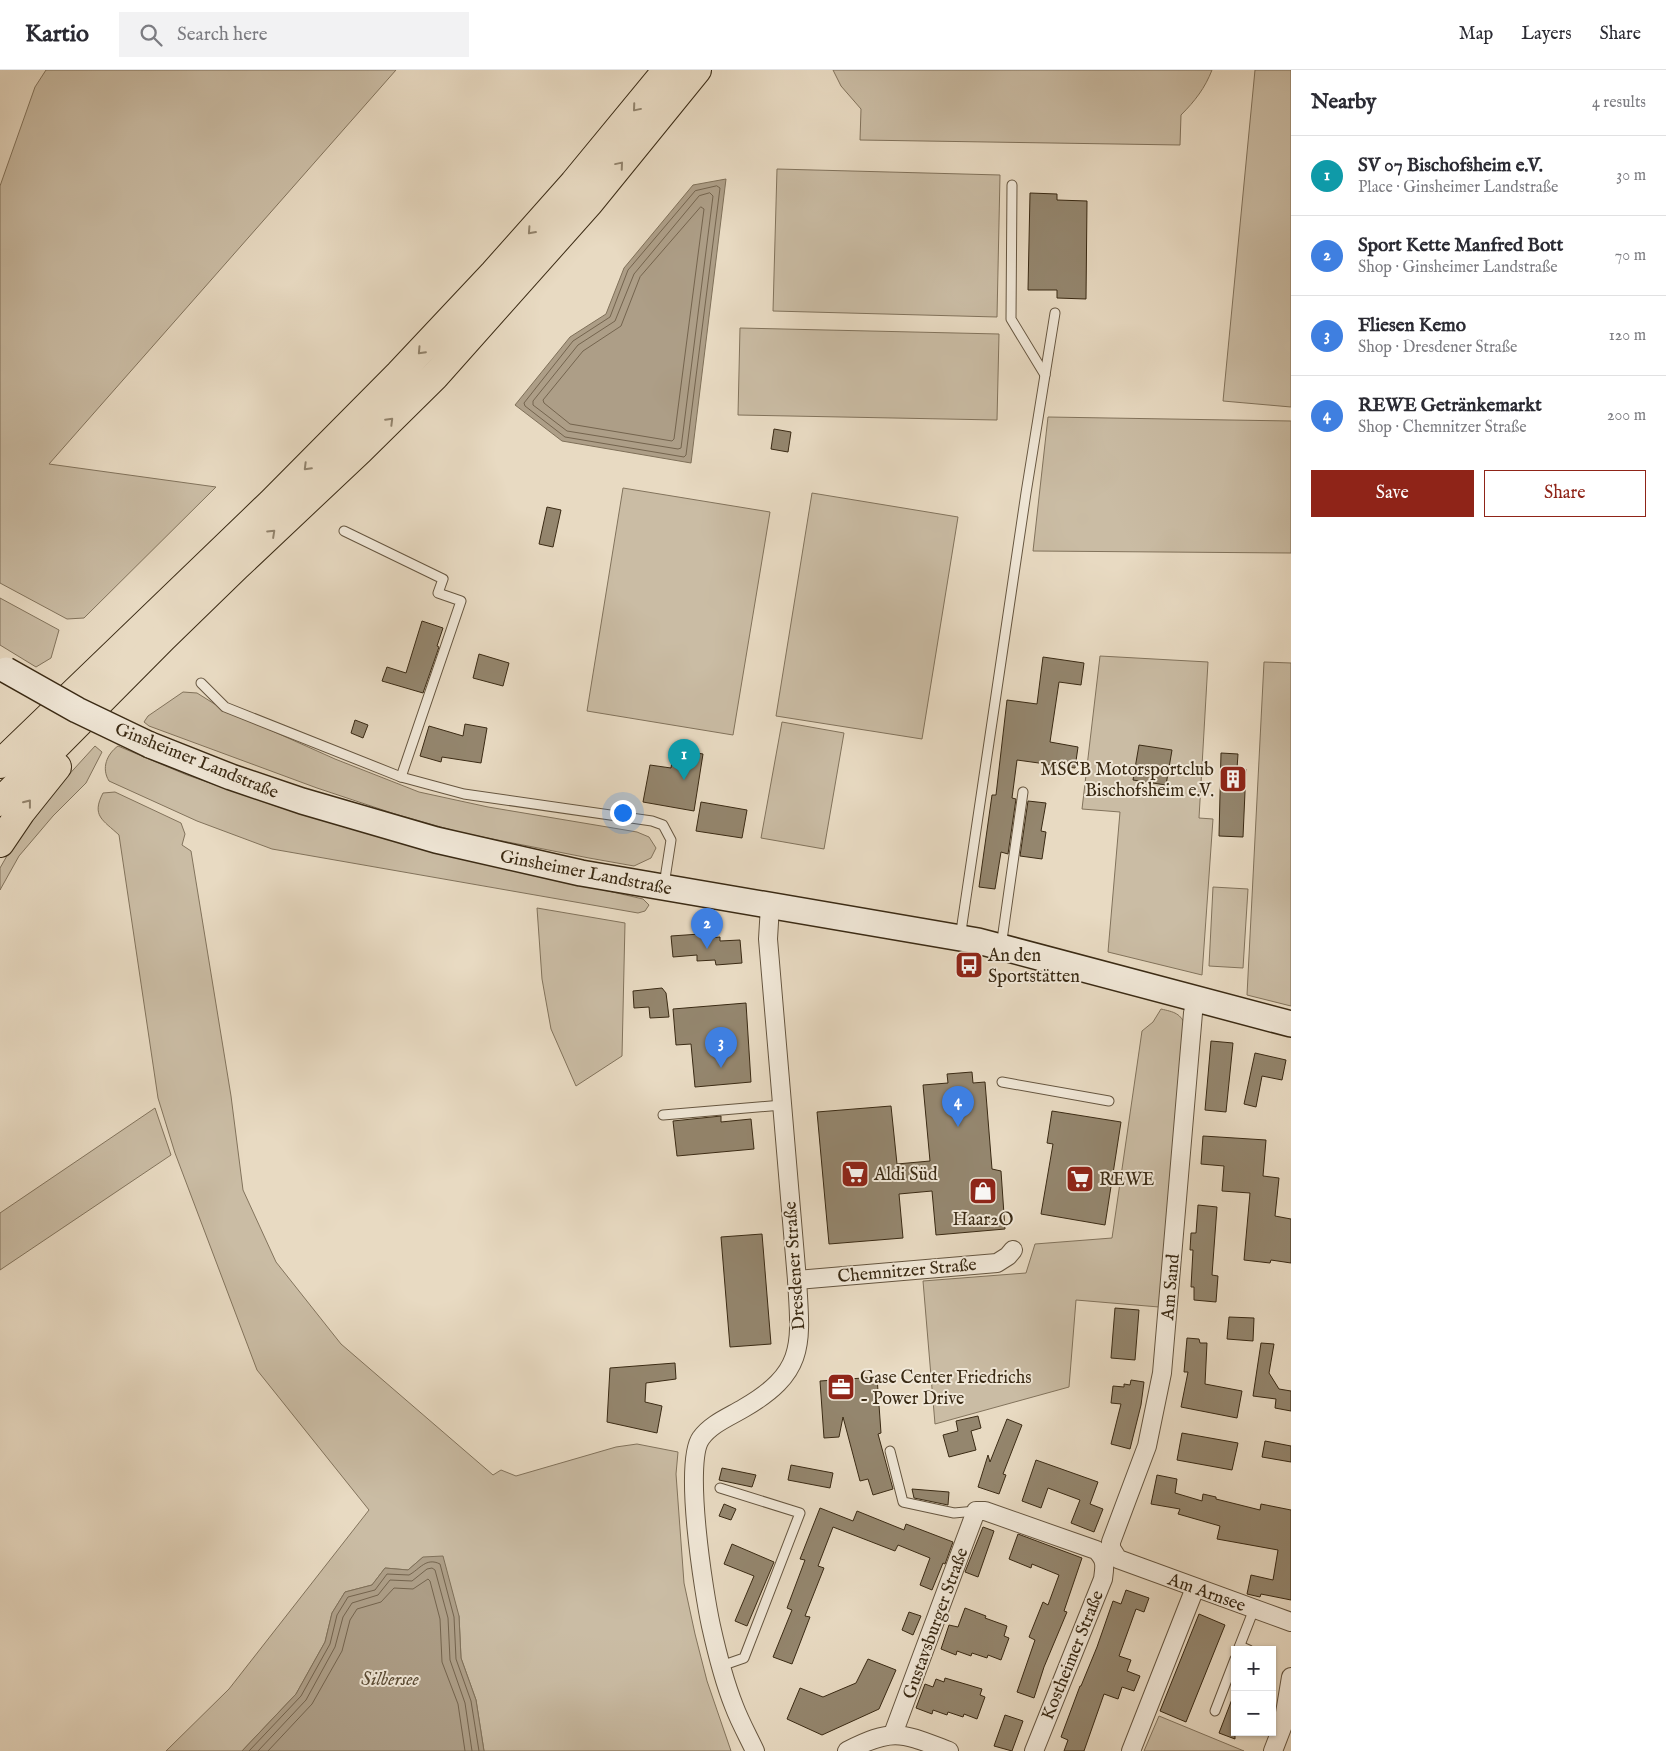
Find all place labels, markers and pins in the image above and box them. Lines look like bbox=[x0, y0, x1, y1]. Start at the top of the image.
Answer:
pin: 1 bbox=[668, 739, 700, 780]
place label: MSCB Motorsportclub Bischofsheim e.V. bbox=[1040, 759, 1214, 803]
building icon: MSCB Motorsportclub Bischofsheim e.V. bbox=[1218, 764, 1248, 794]
pin: 2 bbox=[691, 908, 723, 949]
place label: An den Sportstätten bbox=[987, 945, 1080, 989]
bus stop icon: An den Sportstätten bbox=[954, 950, 984, 980]
pin: 3 bbox=[705, 1027, 737, 1068]
pin: 4 bbox=[942, 1086, 974, 1127]
supermarket icon: Aldi Süd bbox=[840, 1159, 870, 1189]
place label: Aldi Süd bbox=[873, 1164, 938, 1187]
supermarket icon: REWE bbox=[1065, 1164, 1095, 1194]
place label: REWE bbox=[1099, 1169, 1155, 1192]
shop icon: Haar2O bbox=[968, 1176, 998, 1206]
place label: Haar2O bbox=[953, 1209, 1014, 1232]
place label: Gase Center Friedrichs - Power Drive bbox=[860, 1367, 1032, 1411]
office icon: Gase Center Friedrichs - Power Drive bbox=[826, 1372, 856, 1402]

